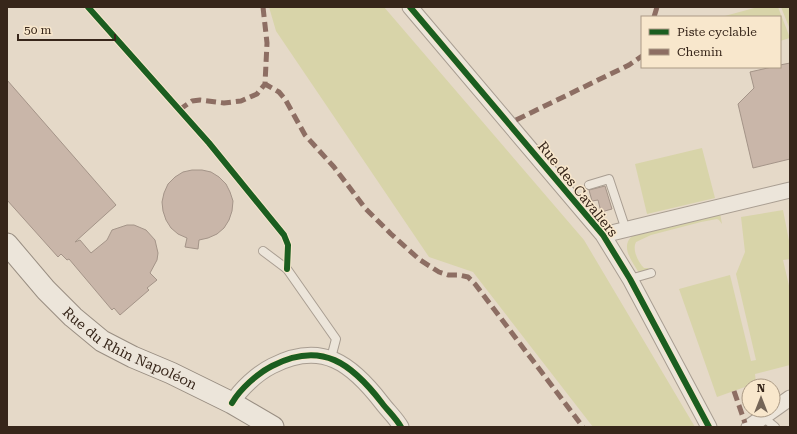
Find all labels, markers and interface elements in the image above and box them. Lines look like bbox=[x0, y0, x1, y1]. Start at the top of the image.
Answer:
scale bar bbox=[18, 16, 115, 42]
legend bbox=[641, 16, 781, 68]
text: 50 m bbox=[24, 23, 51, 37]
text: Piste cyclable bbox=[677, 25, 757, 39]
text: Chemin bbox=[677, 45, 723, 59]
street label: Rue des Cavaliers bbox=[535, 138, 622, 240]
street label: Rue du Rhin Napoléon bbox=[60, 304, 200, 393]
north arrow bbox=[741, 378, 781, 418]
text: N bbox=[757, 382, 766, 395]

